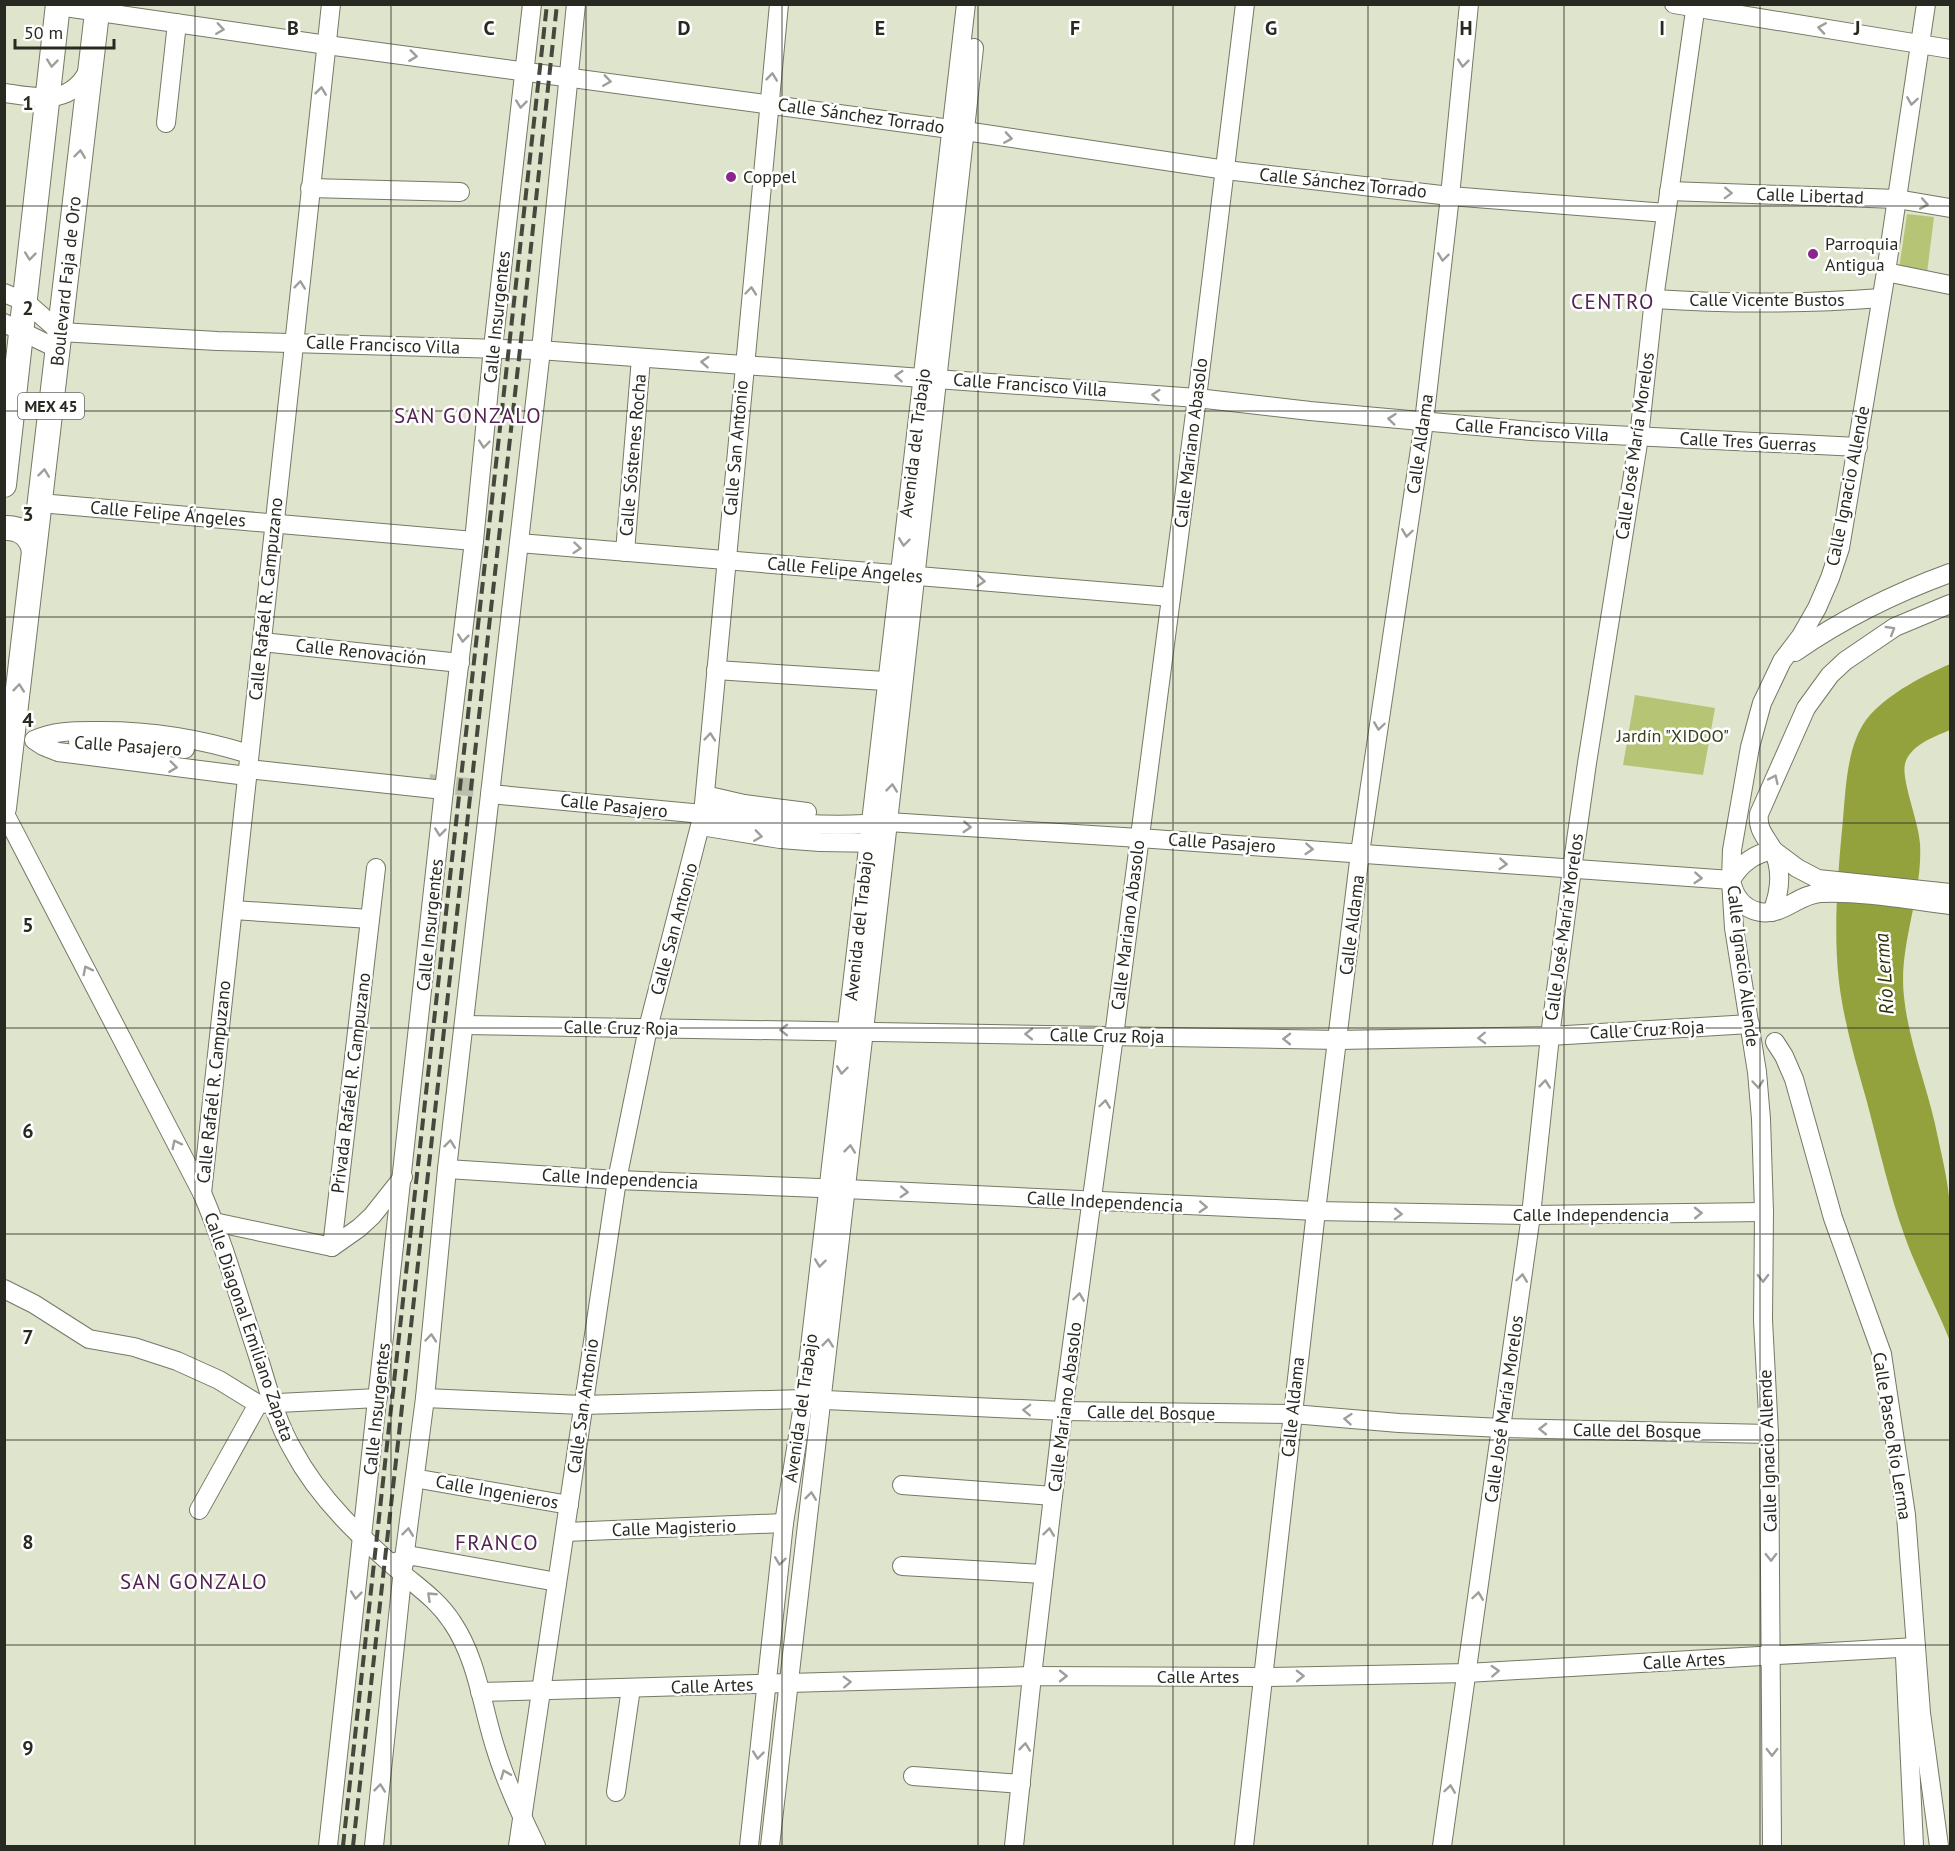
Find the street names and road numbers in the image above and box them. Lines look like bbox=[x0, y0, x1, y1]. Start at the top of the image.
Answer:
street label: Calle Sánchez Torrado bbox=[776, 92, 946, 139]
street label: Calle Sánchez Torrado bbox=[1258, 162, 1428, 203]
street label: Calle Libertad bbox=[1756, 182, 1864, 209]
street label: Boulevard Faja de Oro bbox=[45, 195, 86, 367]
street label: Calle Insurgentes bbox=[478, 250, 515, 384]
street label: Calle Vicente Bustos bbox=[1689, 288, 1845, 311]
street label: Calle Francisco Villa bbox=[306, 330, 460, 359]
street label: Calle José María Morelos bbox=[1610, 351, 1659, 541]
street label: Calle Mariano Abasolo bbox=[1169, 356, 1212, 529]
street label: Avenida del Trabajo bbox=[894, 367, 935, 519]
street label: Calle Francisco Villa bbox=[952, 368, 1108, 401]
street label: Calle Sóstenes Rocha bbox=[614, 373, 651, 537]
street label: Calle San Antonio bbox=[718, 379, 753, 517]
street label: Calle Aldama bbox=[1401, 392, 1438, 495]
road number: MEX 45 bbox=[18, 393, 84, 419]
street label: Calle Ignacio Allende bbox=[1821, 404, 1874, 568]
street label: Calle Francisco Villa bbox=[1454, 413, 1610, 446]
street label: Calle Tres Guerras bbox=[1679, 426, 1817, 457]
street label: Calle Felipe Ángeles bbox=[89, 495, 247, 532]
street label: Calle Rafaél R. Campuzano bbox=[243, 496, 288, 702]
street label: Calle Felipe Ángeles bbox=[766, 551, 924, 588]
street label: Calle Renovación bbox=[294, 633, 428, 670]
street label: Calle Pasajero bbox=[73, 730, 183, 761]
street label: Calle Pasajero bbox=[559, 788, 669, 823]
street label: Calle Pasajero bbox=[1167, 827, 1277, 858]
street label: Calle José María Morelos bbox=[1539, 832, 1588, 1022]
street label: Calle Mariano Abasolo bbox=[1106, 838, 1149, 1011]
street label: Avenida del Trabajo bbox=[839, 850, 878, 1002]
street label: Calle Insurgentes bbox=[411, 858, 448, 992]
street label: Calle San Antonio bbox=[645, 860, 702, 998]
street label: Calle Aldama bbox=[1334, 874, 1369, 976]
street label: Calle Ignacio Allende bbox=[1722, 884, 1765, 1048]
street label: Privada Rafaél R. Campuzano bbox=[326, 971, 375, 1195]
street label: Calle Rafaél R. Campuzano bbox=[191, 979, 236, 1185]
street label: Calle Cruz Roja bbox=[563, 1015, 679, 1040]
street label: Calle Cruz Roja bbox=[1589, 1015, 1705, 1044]
street label: Calle Cruz Roja bbox=[1049, 1023, 1165, 1048]
street label: Calle Independencia bbox=[541, 1163, 699, 1194]
street label: Calle Independencia bbox=[1026, 1186, 1184, 1217]
street label: Calle Independencia bbox=[1513, 1203, 1669, 1226]
street label: Calle Diagonal Emiliano Zapata bbox=[199, 1209, 300, 1445]
street label: Calle José María Morelos bbox=[1479, 1314, 1528, 1504]
street label: Calle Mariano Abasolo bbox=[1043, 1320, 1086, 1493]
street label: Avenida del Trabajo bbox=[779, 1332, 822, 1484]
street label: Calle San Antonio bbox=[562, 1337, 603, 1475]
street label: Calle Insurgentes bbox=[358, 1342, 395, 1476]
street label: Calle Paseo Río Lerma bbox=[1868, 1350, 1917, 1521]
street label: Calle Aldama bbox=[1276, 1356, 1309, 1458]
street label: Calle Ignacio Allende bbox=[1753, 1369, 1782, 1533]
street label: Calle del Bosque bbox=[1087, 1400, 1215, 1425]
street label: Calle del Bosque bbox=[1573, 1418, 1701, 1443]
street label: Calle Ingenieros bbox=[434, 1469, 560, 1514]
street label: Calle Magisterio bbox=[611, 1514, 736, 1541]
street label: Calle Artes bbox=[1642, 1647, 1726, 1674]
street label: Calle Artes bbox=[1157, 1665, 1239, 1688]
street label: Calle Artes bbox=[670, 1673, 754, 1698]

